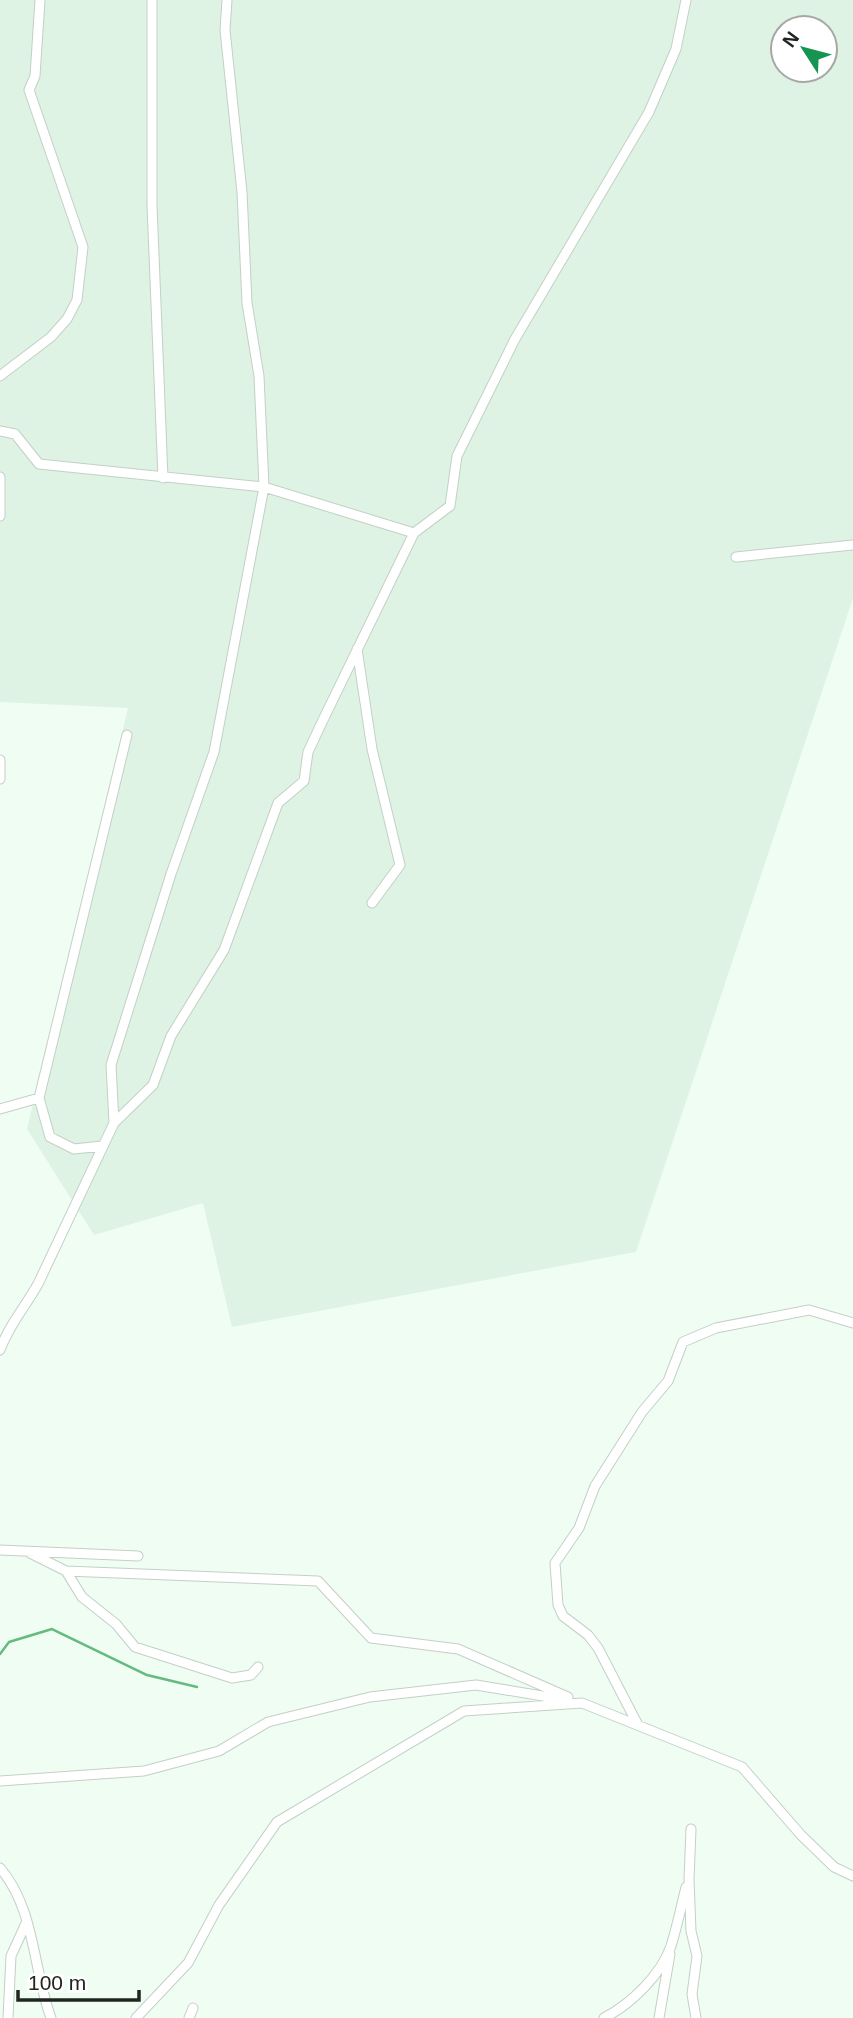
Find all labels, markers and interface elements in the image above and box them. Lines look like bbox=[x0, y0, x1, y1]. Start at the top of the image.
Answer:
north arrow bbox=[769, 14, 839, 84]
text: N bbox=[778, 28, 803, 51]
scale bar bbox=[18, 1958, 138, 2002]
text: 100 m bbox=[28, 1971, 86, 1994]

